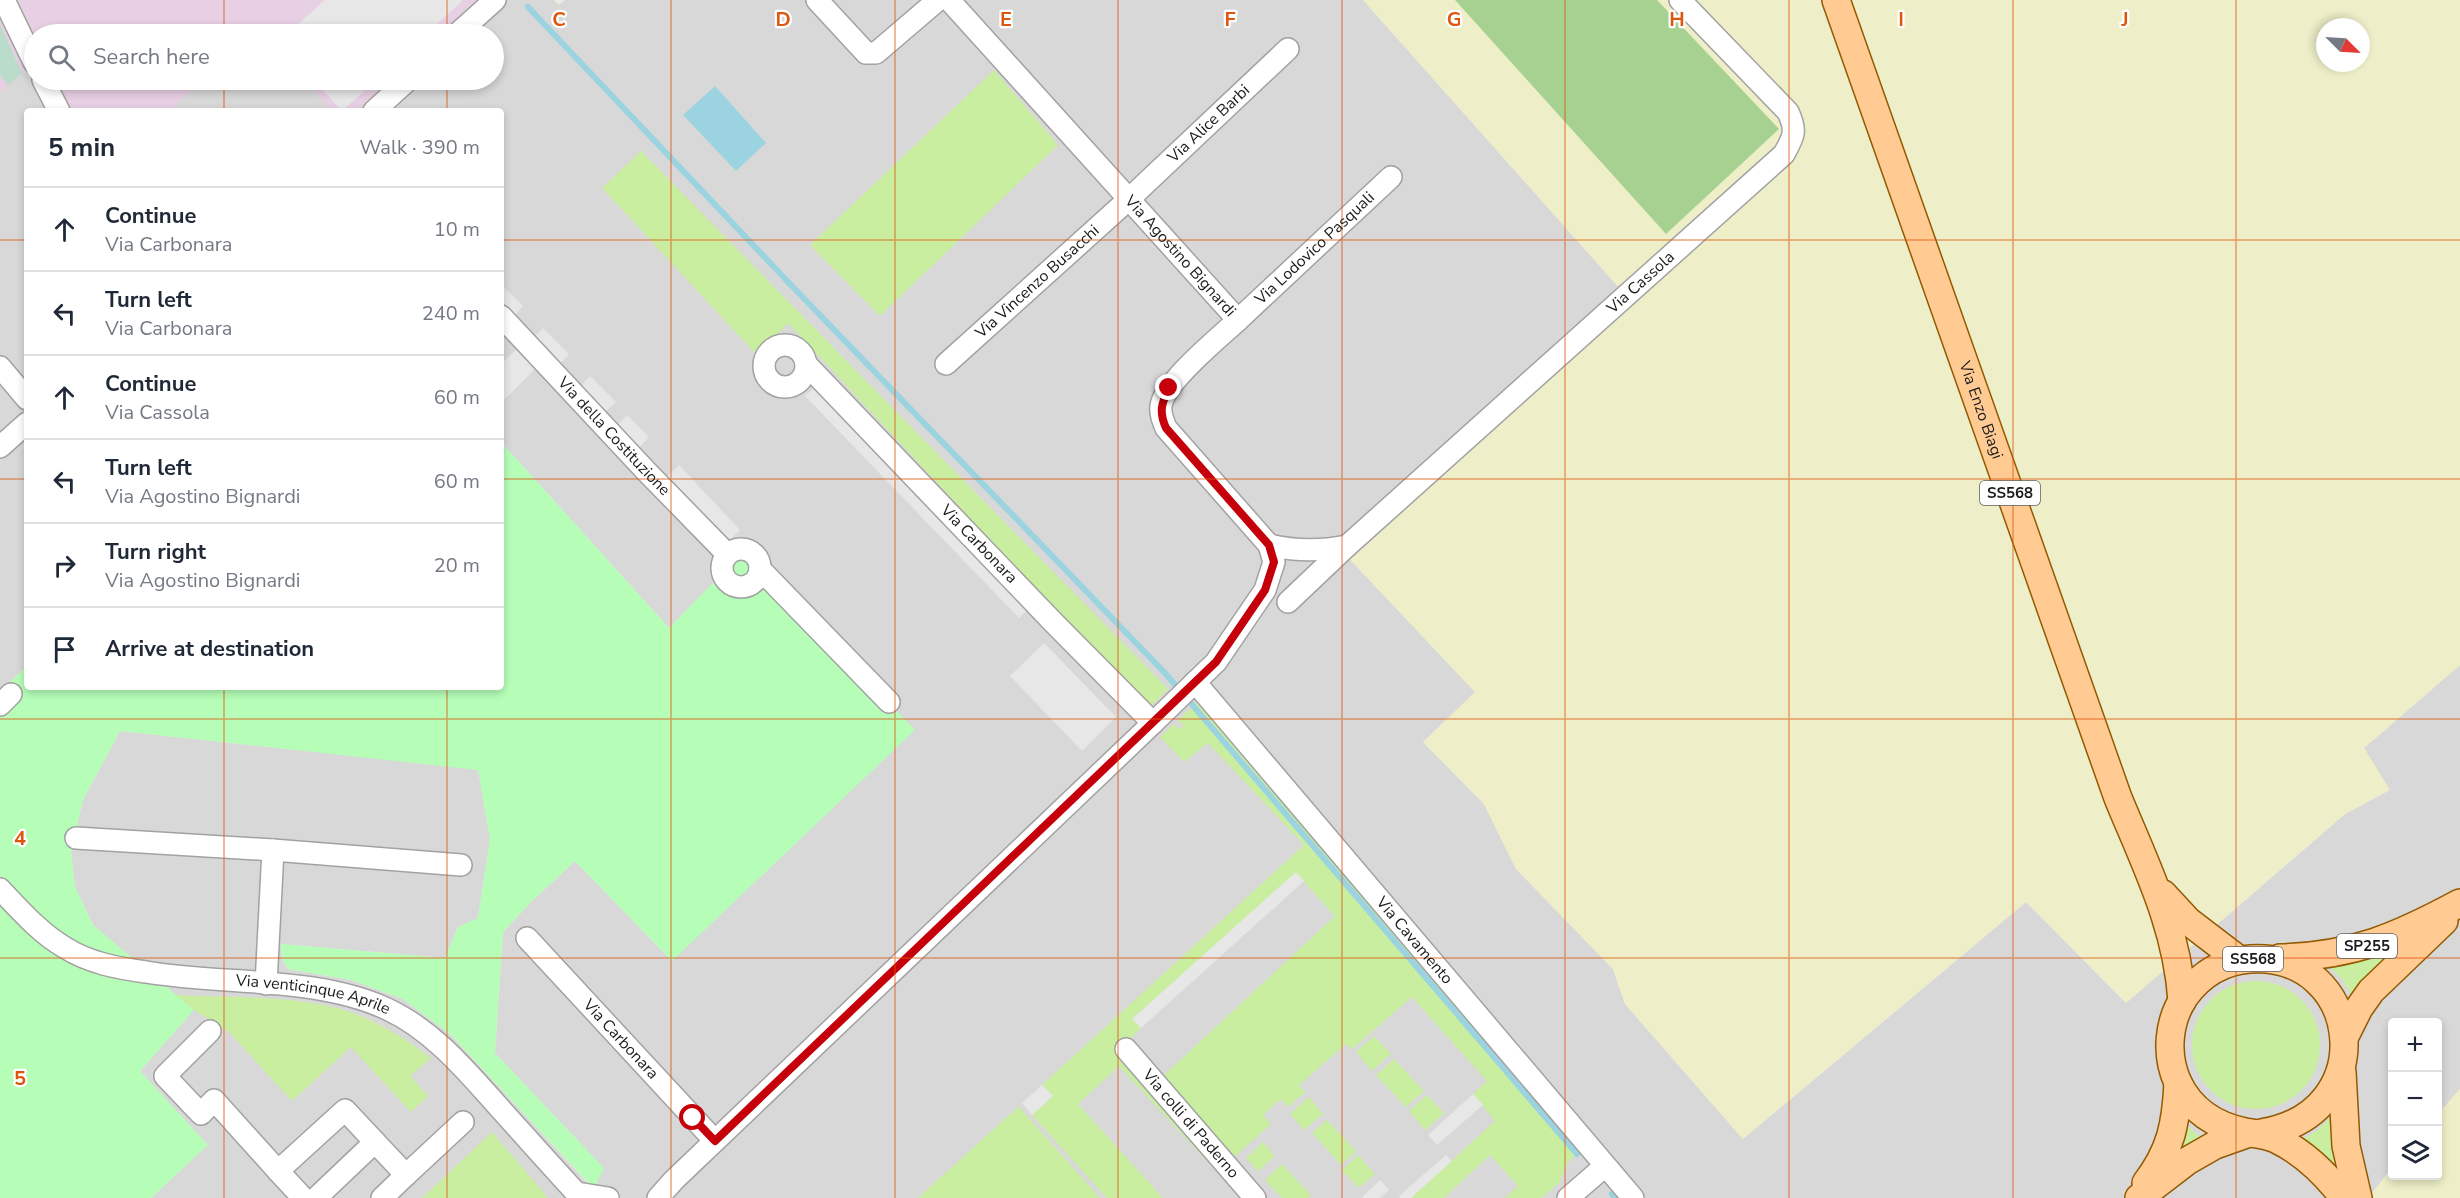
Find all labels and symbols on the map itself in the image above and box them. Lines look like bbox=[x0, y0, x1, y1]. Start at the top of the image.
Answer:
text: C bbox=[552, 6, 566, 33]
text: D bbox=[775, 6, 791, 33]
text: E bbox=[1000, 6, 1012, 33]
text: F bbox=[1224, 6, 1236, 33]
text: G bbox=[1447, 6, 1461, 33]
text: H bbox=[1669, 6, 1685, 33]
text: I bbox=[1898, 6, 1904, 33]
text: J bbox=[2120, 6, 2129, 33]
north arrow bbox=[2316, 18, 2370, 72]
street label: Via Alice Barbi bbox=[1162, 80, 1255, 169]
street label: Via Lodovico Pasquali bbox=[1249, 187, 1379, 310]
street label: Via Agostino Bignardi bbox=[1119, 190, 1241, 321]
street label: Via Vincenzo Busacchi bbox=[970, 220, 1104, 344]
street label: Via Cassola bbox=[1601, 246, 1679, 319]
street label: Via Enzo Biagi bbox=[1953, 357, 2008, 462]
street label: Via della Costituzione bbox=[552, 371, 675, 501]
route end bbox=[1155, 374, 1181, 400]
road number: SS568 bbox=[1980, 481, 2040, 505]
street label: Via Carbonara bbox=[935, 499, 1022, 588]
text: 4 bbox=[14, 825, 26, 852]
street label: Via Cavamento bbox=[1370, 891, 1458, 989]
road number: SP255 bbox=[2337, 934, 2397, 958]
road number: SS568 bbox=[2223, 947, 2283, 971]
street label: Via venticinque Aprile bbox=[234, 970, 394, 1020]
street label: Via Carbonara bbox=[577, 994, 664, 1084]
street label: Via colli di Paderno bbox=[1137, 1064, 1244, 1183]
text: 5 bbox=[14, 1065, 26, 1092]
route start bbox=[679, 1104, 705, 1130]

